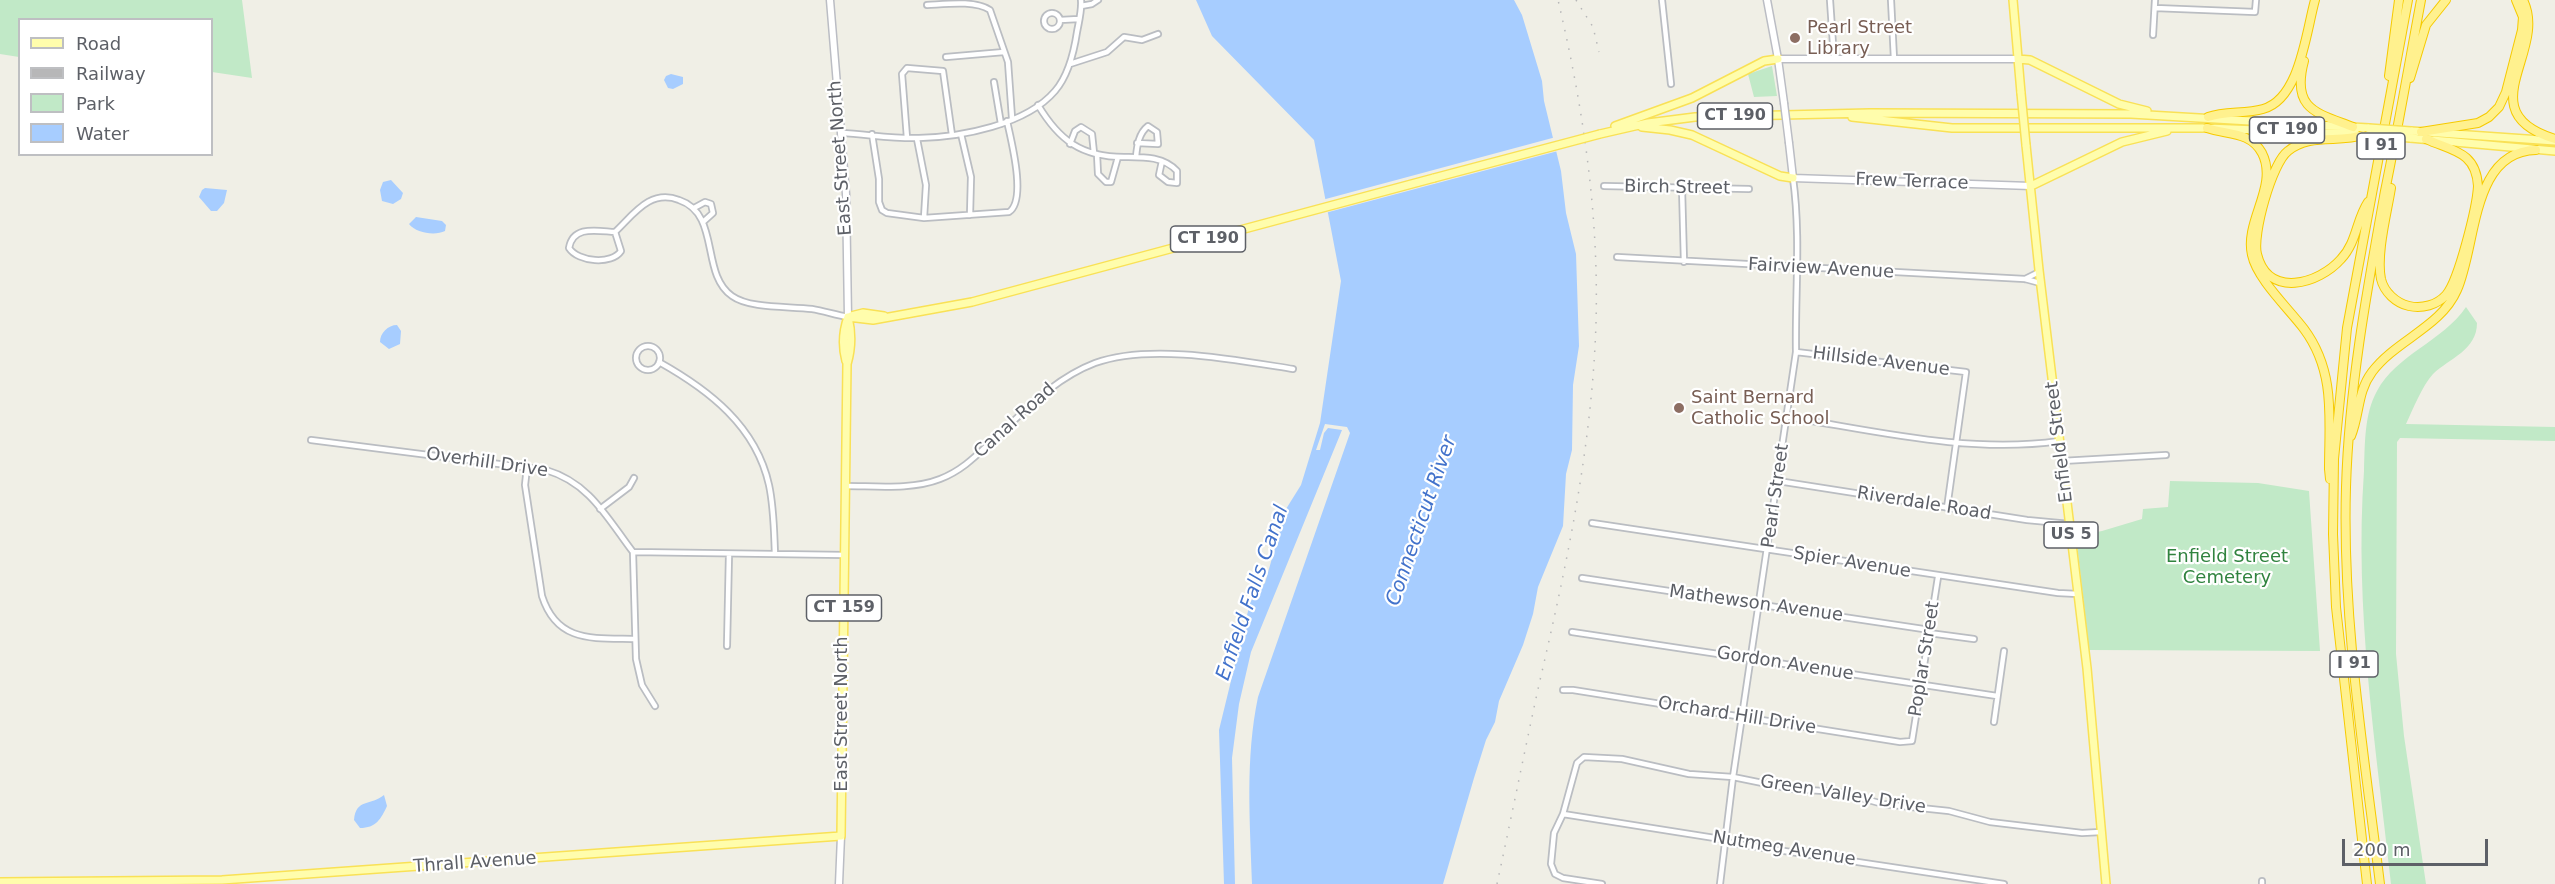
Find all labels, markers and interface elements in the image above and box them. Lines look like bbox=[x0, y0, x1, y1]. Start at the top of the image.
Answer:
place label: Pearl Street Library bbox=[1807, 17, 1912, 60]
legend bbox=[18, 18, 213, 156]
marker: Pearl Street Library bbox=[1788, 31, 1802, 45]
text: Road bbox=[76, 33, 121, 54]
text: Railway bbox=[76, 63, 146, 84]
street label: East Street North bbox=[825, 80, 857, 236]
text: Park bbox=[76, 93, 115, 114]
road number: CT 190 bbox=[1698, 103, 1772, 129]
road number: CT 190 bbox=[2250, 117, 2324, 143]
text: Water bbox=[76, 123, 129, 144]
road number: I 91 bbox=[2357, 133, 2405, 159]
street label: Frew Terrace bbox=[1855, 169, 1969, 195]
street label: Birch Street bbox=[1624, 176, 1730, 200]
road number: CT 190 bbox=[1170, 226, 1246, 252]
street label: Fairview Avenue bbox=[1747, 254, 1895, 284]
street label: Hillside Avenue bbox=[1811, 343, 1951, 381]
street label: Canal Road bbox=[970, 379, 1060, 463]
street label: Enfield Street bbox=[2042, 380, 2078, 504]
place label: Saint Bernard Catholic School bbox=[1691, 387, 1829, 430]
marker: Saint Bernard Catholic School bbox=[1672, 401, 1686, 415]
water label: Connecticut River bbox=[1382, 433, 1462, 609]
street label: Pearl Street bbox=[1758, 442, 1794, 550]
street label: Overhill Drive bbox=[425, 444, 549, 482]
street label: Riverdale Road bbox=[1855, 483, 1993, 525]
water label: Enfield Falls Canal bbox=[1212, 502, 1294, 684]
road number: US 5 bbox=[2044, 522, 2098, 548]
street label: Spier Avenue bbox=[1792, 543, 1912, 583]
park label: Enfield Street Cemetery bbox=[2166, 546, 2288, 588]
street label: Mathewson Avenue bbox=[1668, 581, 1844, 627]
road number: CT 159 bbox=[806, 595, 882, 621]
street label: Poplar Street bbox=[1905, 600, 1945, 718]
street label: East Street North bbox=[831, 636, 853, 792]
street label: Gordon Avenue bbox=[1715, 643, 1855, 685]
road number: I 91 bbox=[2330, 651, 2378, 677]
street label: Orchard Hill Drive bbox=[1656, 693, 1818, 739]
street label: Green Valley Drive bbox=[1759, 771, 1927, 819]
street label: Nutmeg Avenue bbox=[1711, 827, 1857, 871]
scale bar bbox=[2345, 827, 2490, 865]
text: 200 m bbox=[2353, 839, 2411, 860]
street label: Thrall Avenue bbox=[413, 848, 537, 878]

